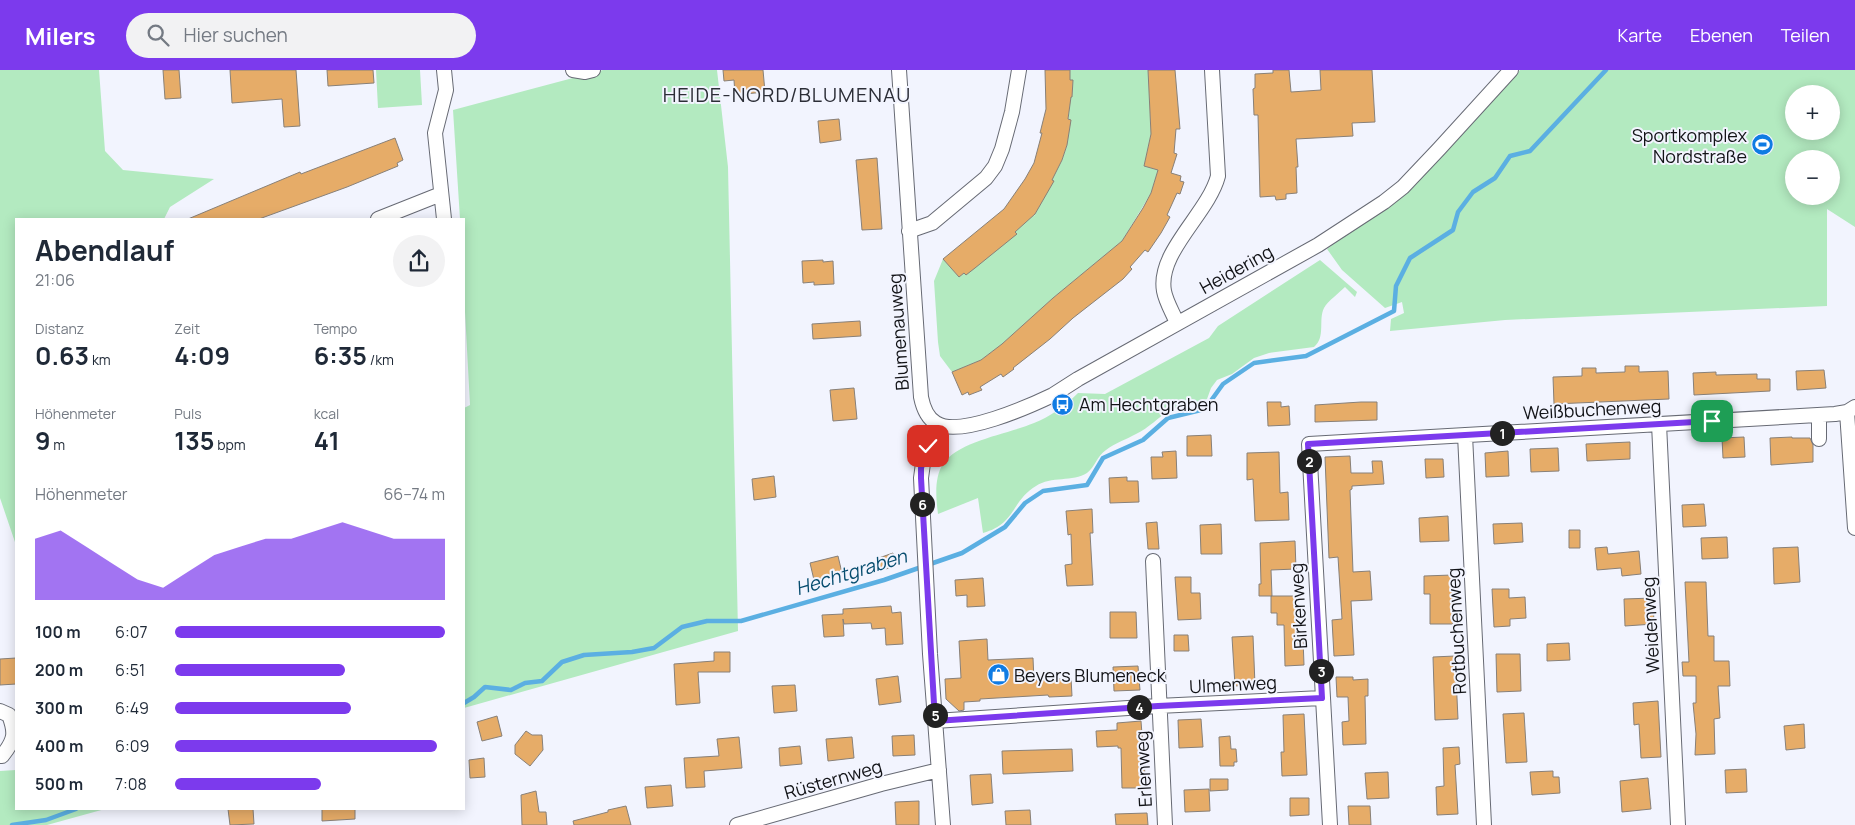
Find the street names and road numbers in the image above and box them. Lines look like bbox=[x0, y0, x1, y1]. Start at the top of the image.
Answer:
street label: Heidering bbox=[1195, 239, 1277, 299]
street label: Blumenauweg bbox=[882, 273, 914, 391]
street label: Weißbuchenweg bbox=[1522, 393, 1662, 425]
street label: Birkenweg bbox=[1284, 562, 1312, 650]
street label: Rotbuchenweg bbox=[1441, 567, 1471, 695]
street label: Weidenweg bbox=[1635, 576, 1665, 674]
street label: Ulmenweg bbox=[1189, 670, 1277, 698]
street label: Erlenweg bbox=[1129, 730, 1157, 808]
street label: Rüsternweg bbox=[781, 754, 885, 804]

